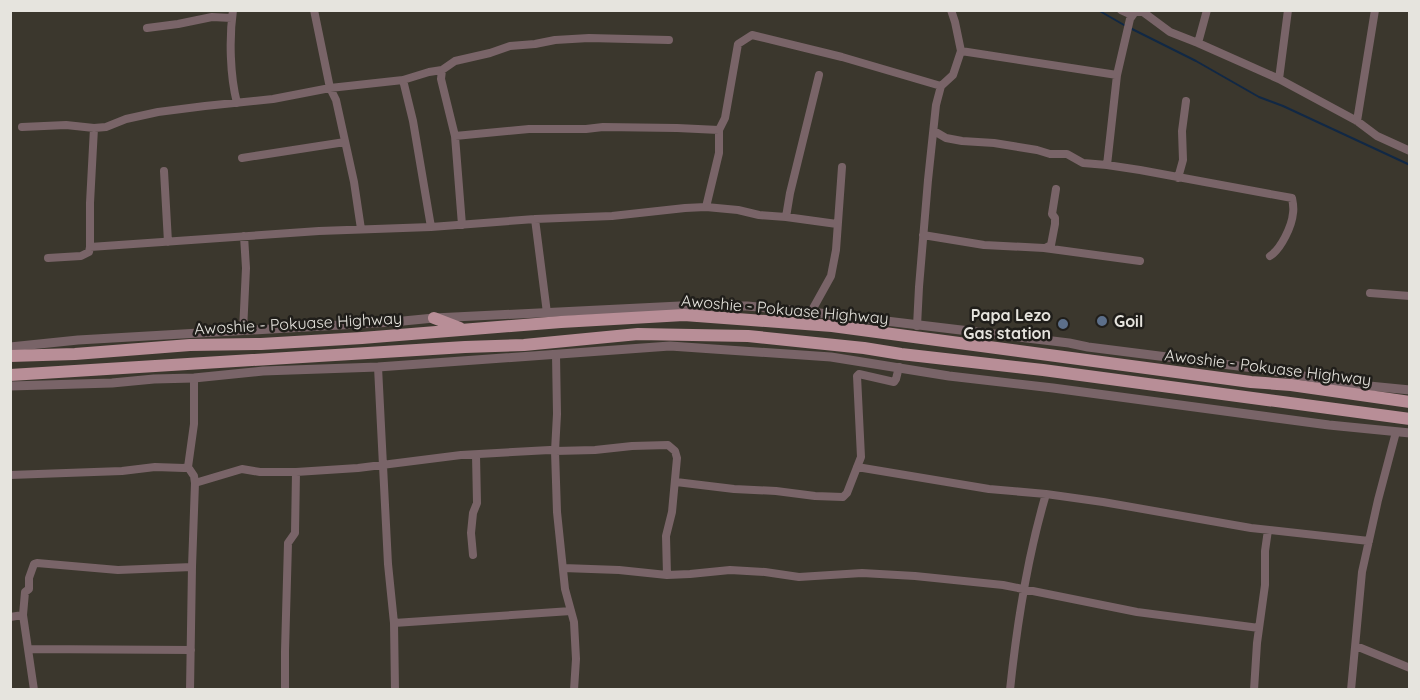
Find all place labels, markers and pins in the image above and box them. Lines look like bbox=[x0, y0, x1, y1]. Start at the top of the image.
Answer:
place label: Papa Lezo Gas station bbox=[963, 305, 1051, 343]
place label: Goil bbox=[1114, 311, 1143, 331]
marker: Goil bbox=[1095, 314, 1109, 328]
marker: Papa Lezo Gas station bbox=[1056, 317, 1070, 331]

